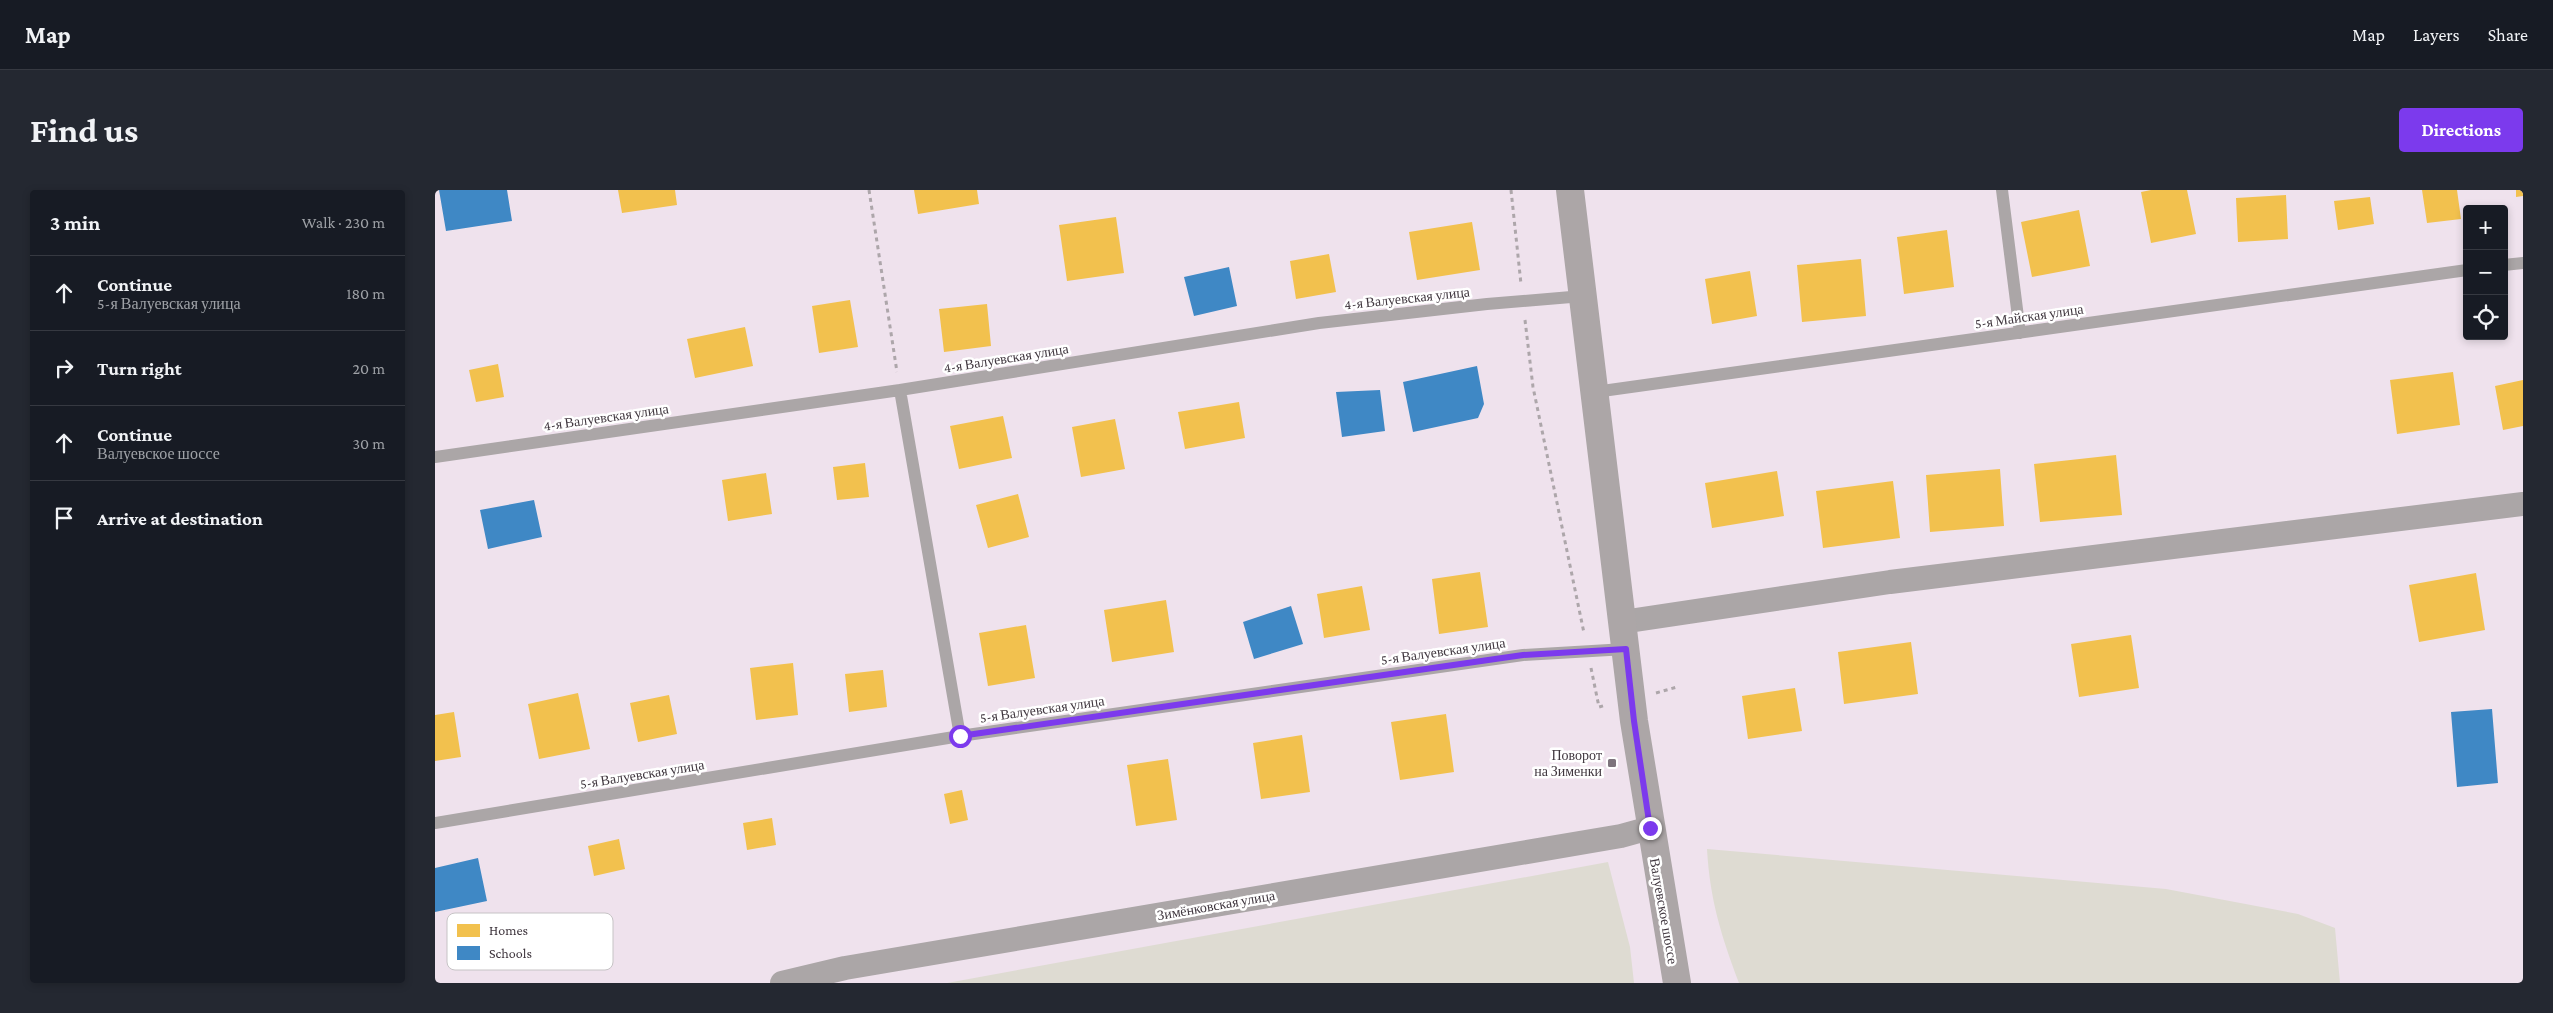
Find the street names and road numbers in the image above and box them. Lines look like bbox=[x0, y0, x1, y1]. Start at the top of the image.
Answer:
street label: 4-я Валуевская улица bbox=[1343, 283, 1471, 313]
street label: 5-я Майская улица bbox=[1974, 300, 2085, 332]
street label: 4-я Валуевская улица bbox=[942, 340, 1070, 376]
street label: 4-я Валуевская улица bbox=[542, 400, 670, 434]
street label: 5-я Валуевская улица bbox=[1380, 634, 1507, 668]
street label: 5-я Валуевская улица bbox=[979, 692, 1106, 726]
street label: 5-я Валуевская улица bbox=[579, 756, 706, 792]
street label: Валуевское шоссе bbox=[1647, 857, 1681, 965]
street label: Зимёнковская улица bbox=[1156, 887, 1277, 923]

